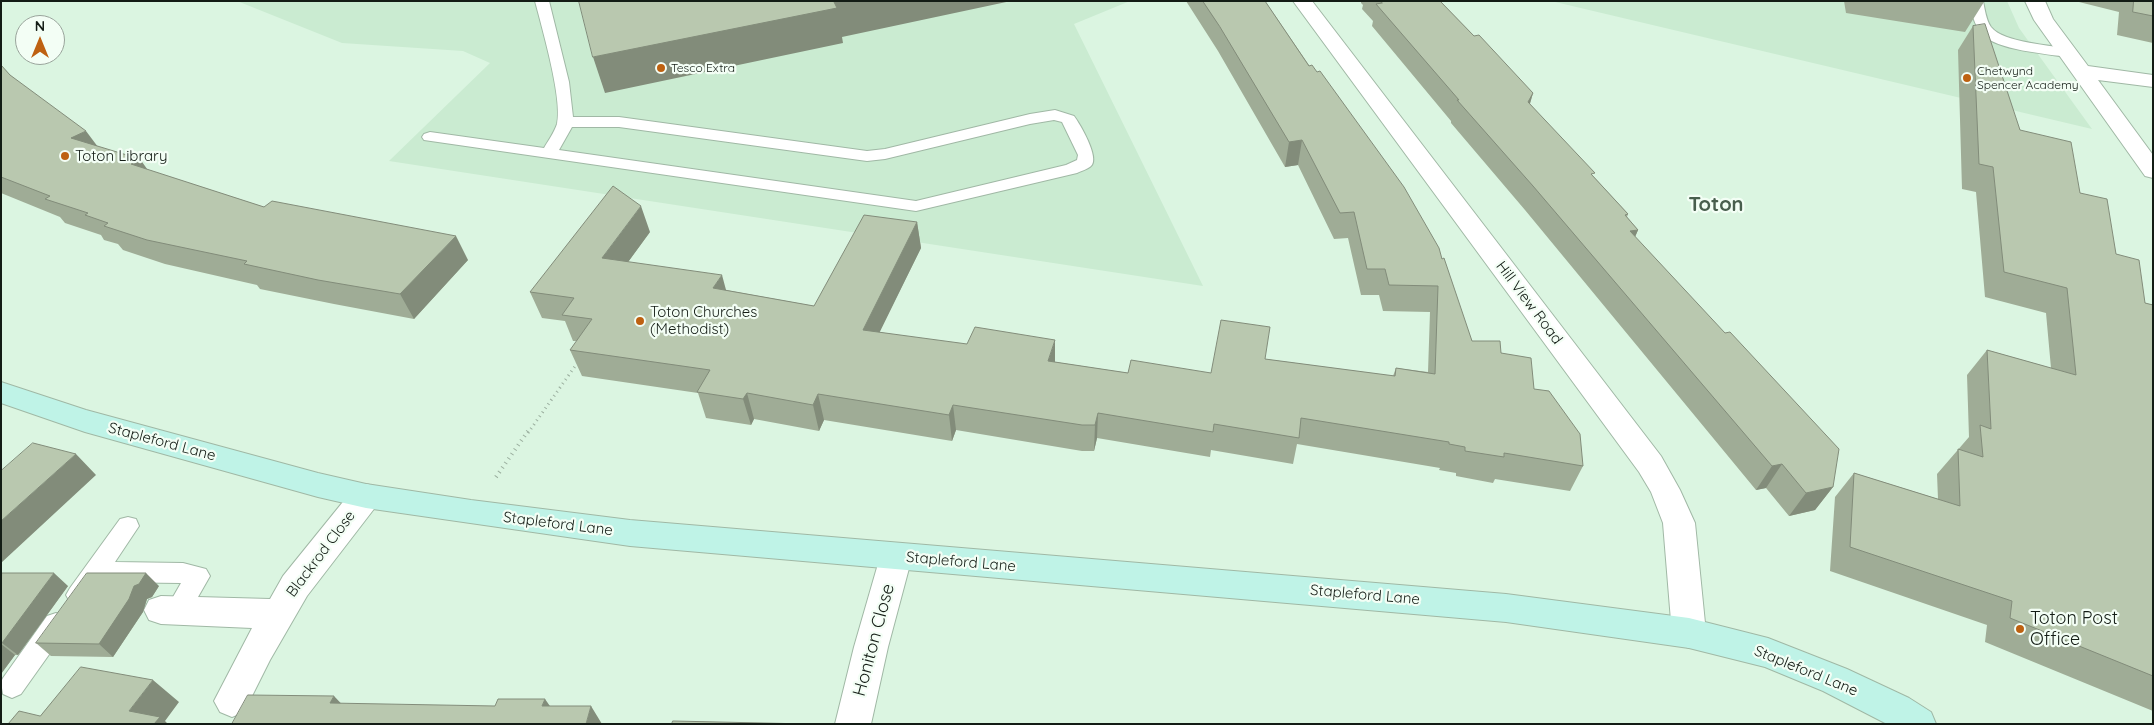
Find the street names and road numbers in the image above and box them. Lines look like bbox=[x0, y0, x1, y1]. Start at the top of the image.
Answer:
street label: Hill View Road bbox=[1492, 258, 1566, 348]
street label: Stapleford Lane bbox=[106, 419, 218, 465]
street label: Blackrod Close bbox=[283, 507, 359, 601]
street label: Stapleford Lane bbox=[502, 508, 614, 540]
street label: Stapleford Lane bbox=[905, 548, 1017, 576]
street label: Honiton Close bbox=[849, 581, 899, 699]
street label: Stapleford Lane bbox=[1309, 581, 1421, 609]
street label: Stapleford Lane bbox=[1752, 642, 1860, 700]

